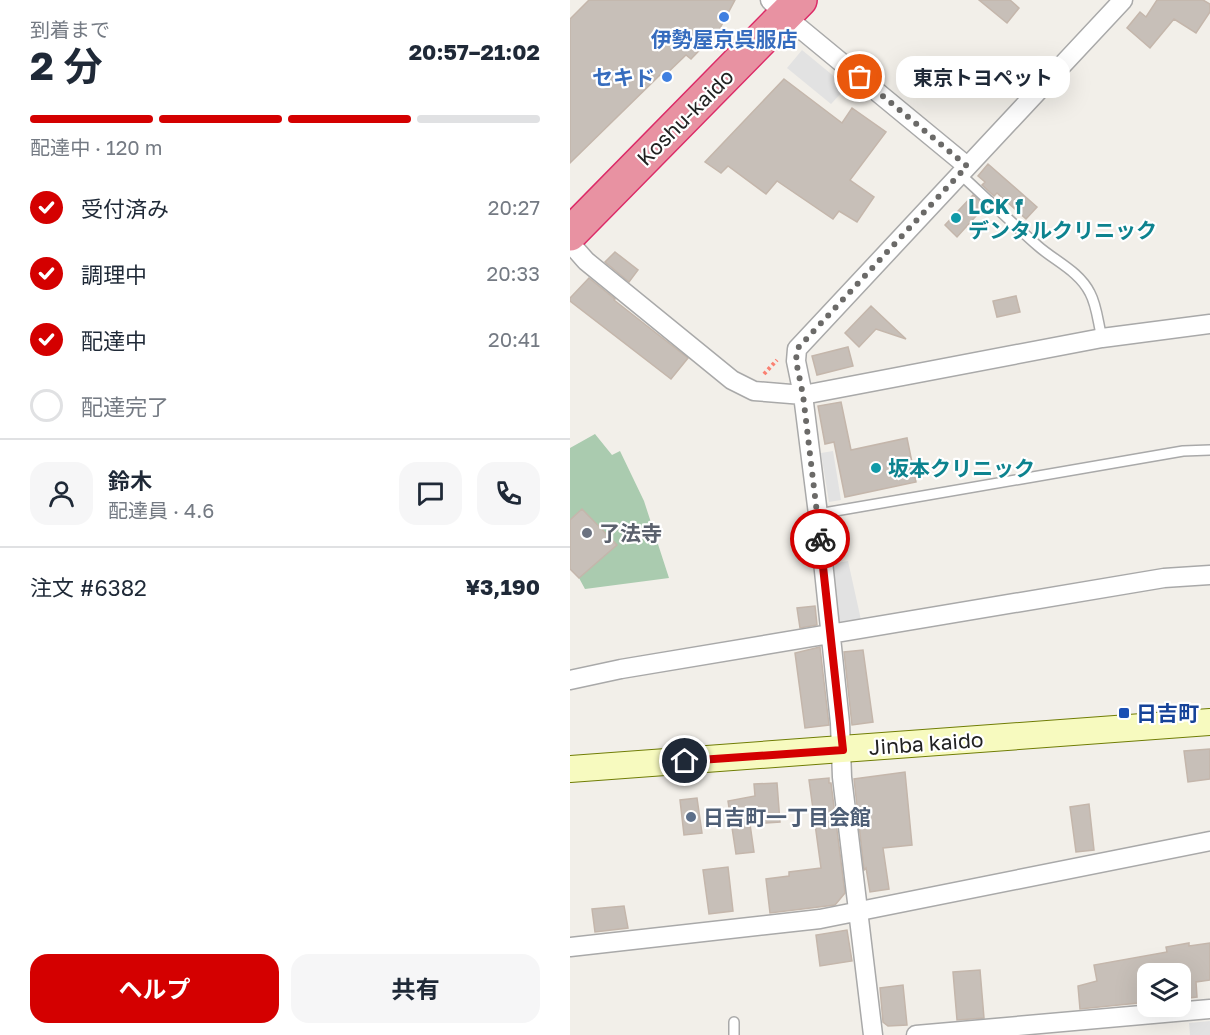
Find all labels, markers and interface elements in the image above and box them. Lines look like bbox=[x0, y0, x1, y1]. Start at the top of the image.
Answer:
marker: 伊勢屋京呉服店 bbox=[717, 10, 731, 24]
text: 到着まで bbox=[30, 17, 110, 41]
place label: 伊勢屋京呉服店 bbox=[651, 26, 798, 52]
text: 20:57–21:02 bbox=[409, 38, 540, 65]
text: 2 分 bbox=[30, 42, 103, 89]
pin bbox=[834, 51, 885, 102]
callout: 東京トヨペット bbox=[896, 56, 1070, 98]
icon: bag bbox=[843, 60, 876, 93]
street label: Koshu-kaido bbox=[631, 63, 739, 171]
place label: セキド bbox=[592, 64, 655, 90]
text: 東京トヨペット bbox=[913, 65, 1053, 89]
marker: セキド bbox=[660, 70, 674, 84]
text: 配達中 · 120 m bbox=[30, 135, 162, 159]
icon: check bbox=[30, 191, 63, 224]
place label: LCK f デンタルクリニック bbox=[968, 193, 1157, 243]
text: 受付済み bbox=[81, 195, 169, 222]
text: 20:27 bbox=[488, 195, 540, 219]
marker: LCK f デンタルクリニック bbox=[949, 211, 963, 225]
icon: check bbox=[30, 257, 63, 290]
text: 調理中 bbox=[81, 261, 147, 288]
text: 20:33 bbox=[487, 261, 540, 285]
icon: check bbox=[30, 323, 63, 356]
text: 配達中 bbox=[81, 327, 147, 354]
text: 20:41 bbox=[488, 327, 540, 351]
text: 配達完了 bbox=[81, 393, 169, 420]
place label: 坂本クリニック bbox=[888, 455, 1035, 481]
marker: 坂本クリニック bbox=[869, 461, 883, 475]
button: person bbox=[30, 462, 93, 525]
button: chat bbox=[399, 462, 462, 525]
button: phone bbox=[477, 462, 540, 525]
text: 鈴木 bbox=[108, 467, 152, 494]
text: 配達員 · 4.6 bbox=[108, 498, 214, 522]
courier bbox=[790, 509, 850, 569]
place label: 了法寺 bbox=[599, 520, 662, 546]
icon: bike bbox=[804, 523, 837, 556]
marker: 了法寺 bbox=[580, 526, 594, 540]
text: ¥3,190 bbox=[465, 573, 540, 600]
text: 注文 #6382 bbox=[30, 574, 147, 601]
place label: 日吉町 bbox=[1136, 700, 1199, 726]
marker: 日吉町 bbox=[1117, 706, 1131, 720]
street label: Jinba kaido bbox=[868, 726, 984, 760]
pin bbox=[659, 735, 710, 786]
icon: home bbox=[668, 744, 701, 777]
place label: 日吉町一丁目会館 bbox=[703, 804, 871, 830]
marker: 日吉町一丁目会館 bbox=[684, 810, 698, 824]
button: ヘルプ bbox=[30, 954, 279, 1023]
button: 共有 bbox=[291, 954, 540, 1023]
map controls bbox=[1137, 963, 1191, 1017]
button: layers bbox=[1137, 963, 1191, 1017]

